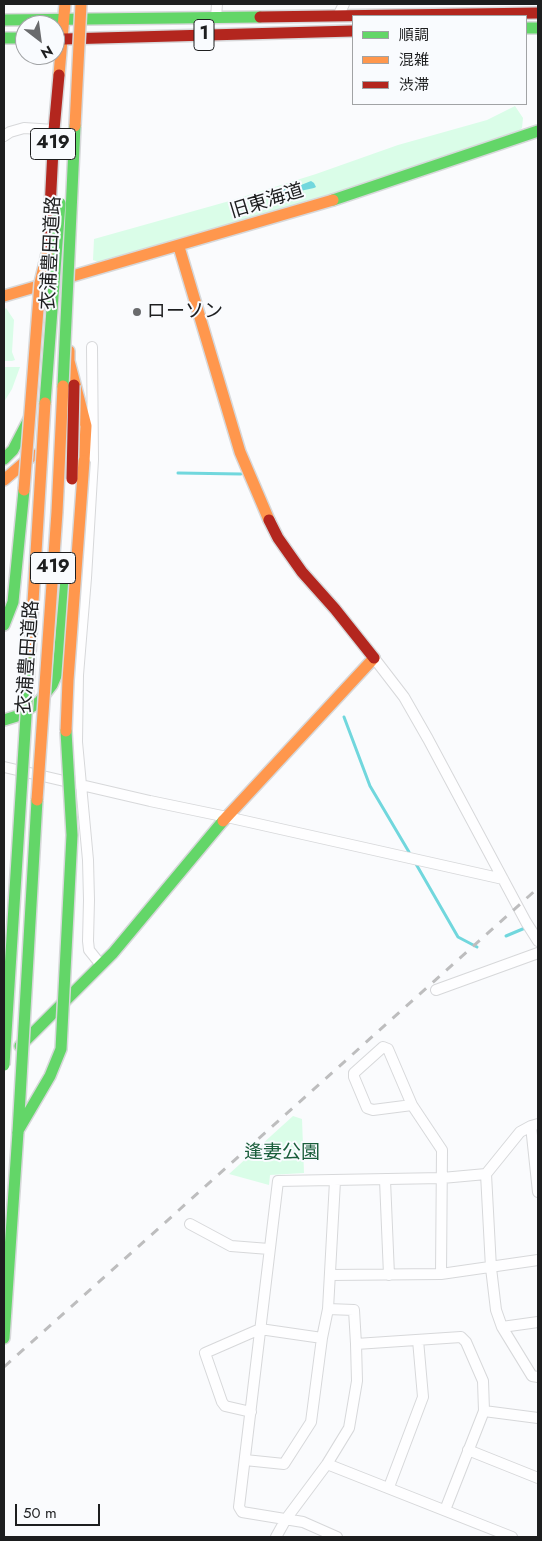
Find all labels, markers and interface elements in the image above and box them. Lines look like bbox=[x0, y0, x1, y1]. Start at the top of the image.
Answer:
north arrow bbox=[15, 15, 65, 65]
legend bbox=[352, 15, 527, 105]
road number: 1 bbox=[194, 20, 214, 50]
text: 順調 bbox=[399, 24, 429, 46]
text: N bbox=[37, 41, 57, 64]
text: 混雑 bbox=[399, 49, 429, 71]
text: 渋滞 bbox=[399, 74, 429, 96]
road number: 419 bbox=[30, 128, 76, 160]
street label: 旧東海道 bbox=[227, 180, 307, 224]
street label: 衣浦豊田道路 bbox=[38, 195, 66, 311]
place label: ローソン bbox=[147, 301, 223, 323]
marker: ローソン bbox=[131, 306, 143, 318]
road number: 419 bbox=[30, 552, 76, 584]
street label: 衣浦豊田道路 bbox=[14, 599, 44, 715]
park label: 逢妻公園 bbox=[244, 1142, 320, 1164]
scale bar bbox=[18, 1494, 102, 1526]
text: 50 m bbox=[23, 1502, 57, 1524]

